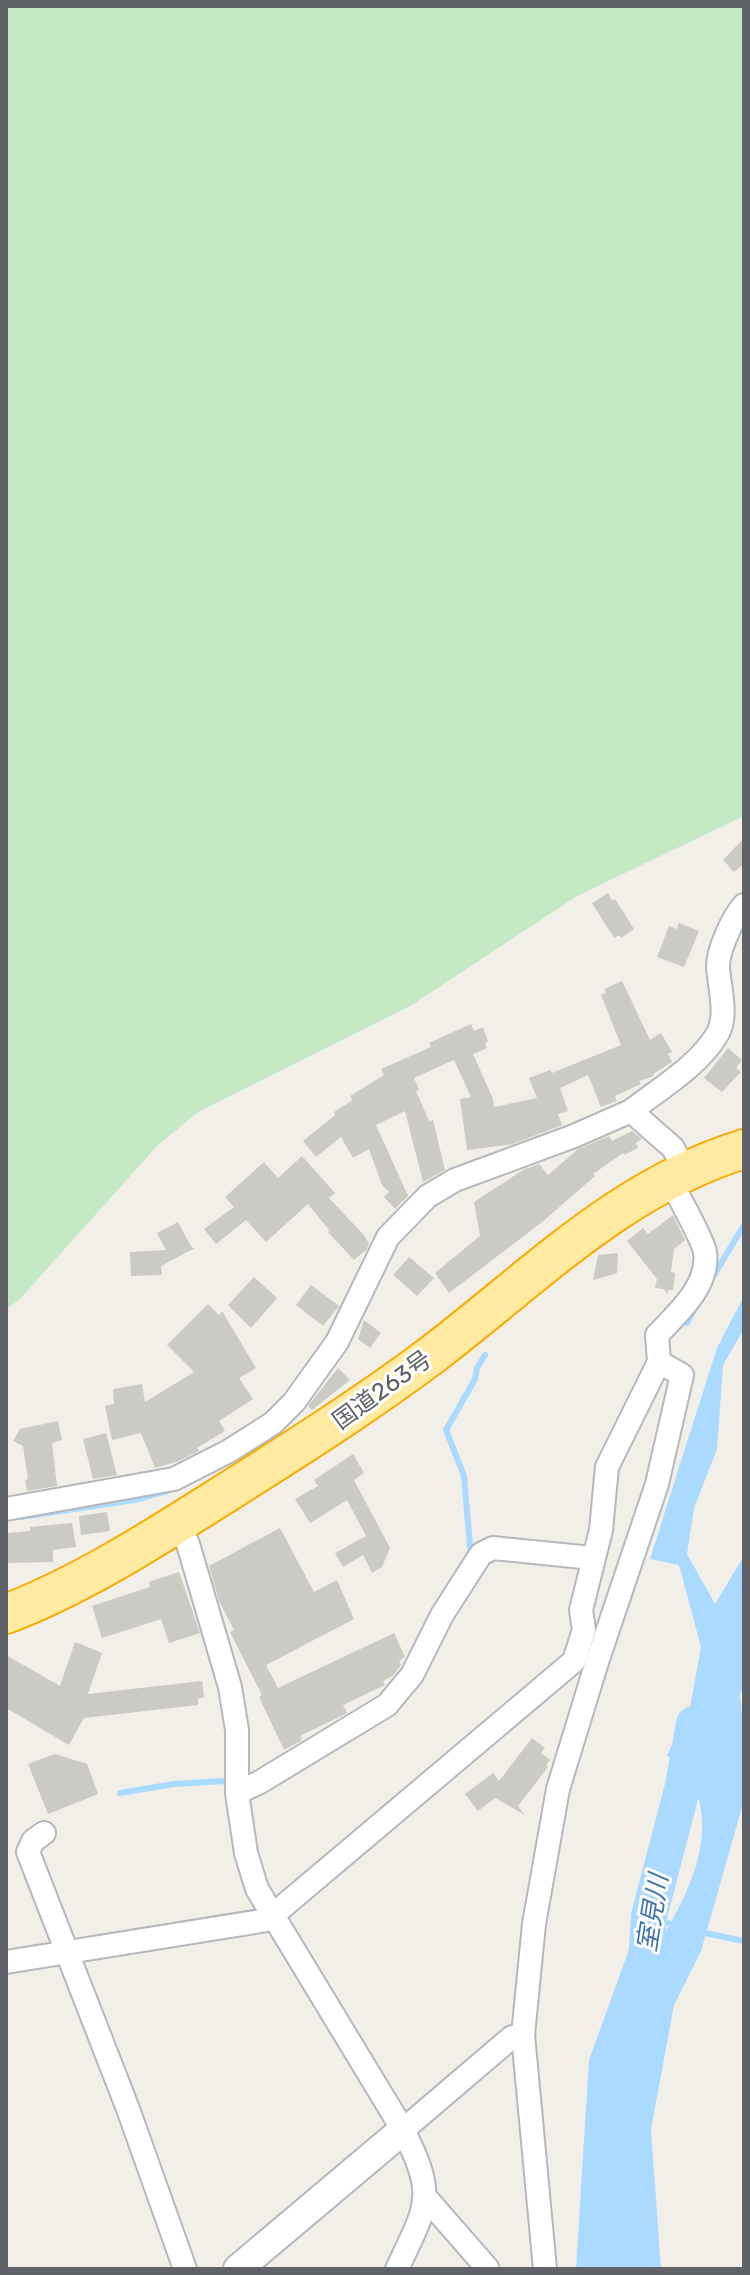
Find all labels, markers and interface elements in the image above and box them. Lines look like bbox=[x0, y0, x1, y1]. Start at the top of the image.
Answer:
street label: 国道263号 bbox=[327, 1345, 437, 1435]
water label: 室見川 bbox=[632, 1869, 675, 1954]

